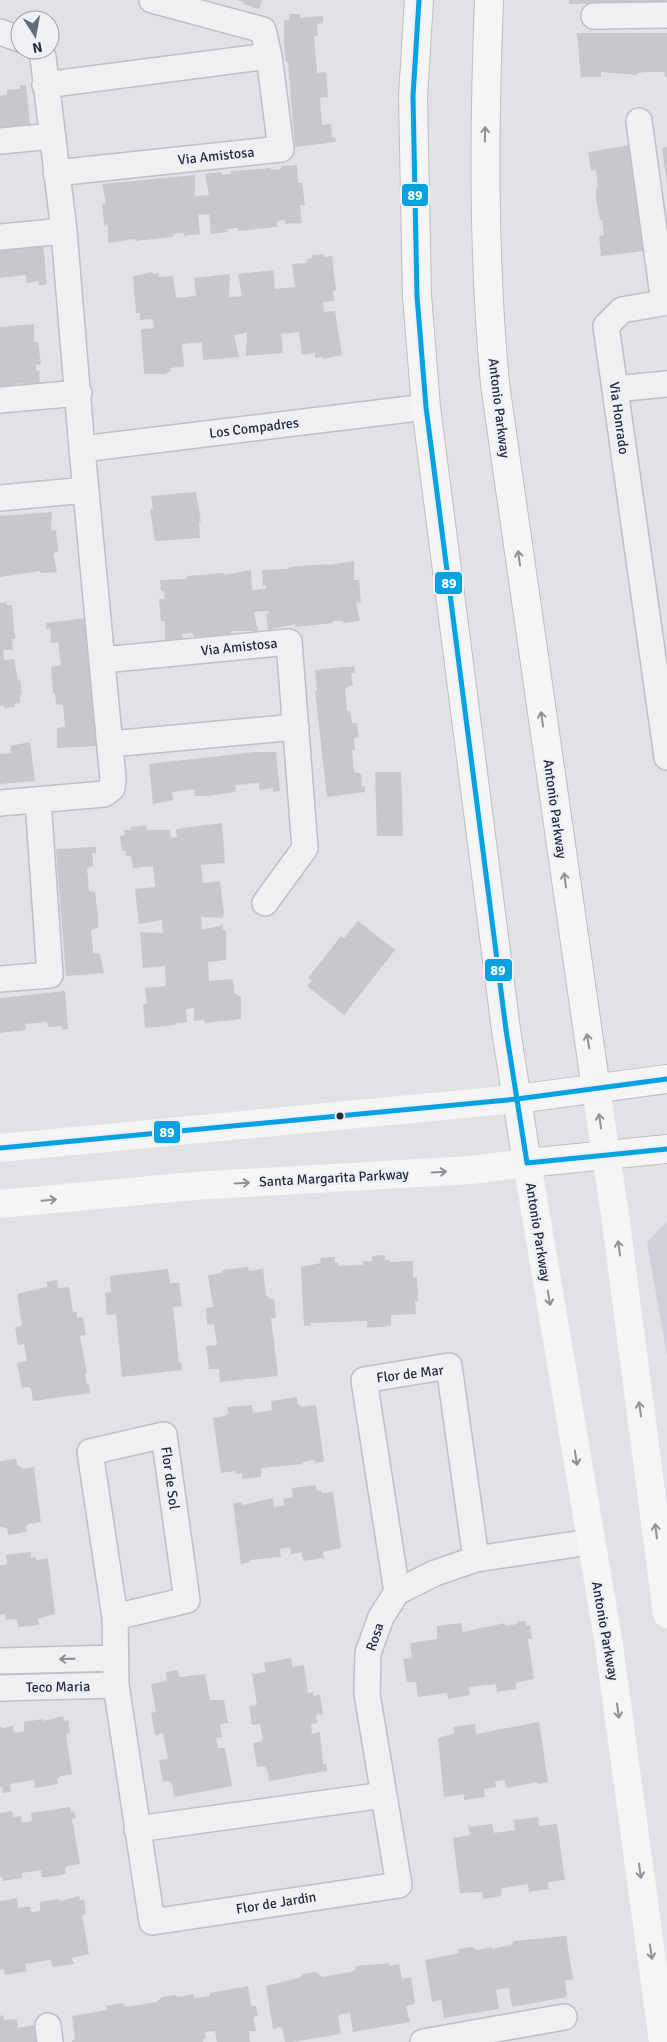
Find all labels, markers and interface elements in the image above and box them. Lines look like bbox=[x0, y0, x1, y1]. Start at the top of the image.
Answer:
north arrow bbox=[10, 10, 60, 60]
text: N bbox=[31, 38, 44, 57]
one-way arrow bbox=[480, 126, 490, 142]
street label: Via Amistosa bbox=[177, 144, 255, 168]
line badge: 89 bbox=[401, 183, 429, 207]
text: 89 bbox=[407, 187, 423, 204]
street label: Antonio Parkway bbox=[484, 357, 514, 459]
street label: Via Honrado bbox=[605, 381, 633, 455]
street label: Los Compadres bbox=[208, 414, 300, 442]
one-way arrow bbox=[514, 550, 524, 566]
line badge: 89 bbox=[434, 571, 463, 595]
text: 89 bbox=[441, 575, 457, 592]
street label: Via Amistosa bbox=[200, 635, 278, 659]
one-way arrow bbox=[537, 711, 547, 727]
street label: Antonio Parkway bbox=[540, 758, 570, 860]
one-way arrow bbox=[559, 872, 569, 888]
line badge: 89 bbox=[484, 958, 513, 982]
text: 89 bbox=[490, 962, 506, 979]
one-way arrow bbox=[582, 1033, 592, 1049]
unlabelled marker bbox=[335, 1111, 345, 1121]
one-way arrow bbox=[595, 1113, 605, 1129]
line badge: 89 bbox=[153, 1120, 181, 1144]
text: 89 bbox=[159, 1124, 175, 1141]
street label: Santa Margarita Parkway bbox=[259, 1166, 410, 1190]
one-way arrow bbox=[431, 1167, 447, 1176]
one-way arrow bbox=[234, 1178, 250, 1187]
street label: Antonio Parkway bbox=[522, 1181, 554, 1283]
one-way arrow bbox=[40, 1195, 56, 1205]
one-way arrow bbox=[614, 1240, 624, 1256]
one-way arrow bbox=[545, 1289, 555, 1305]
street label: Flor de Mar bbox=[375, 1361, 446, 1387]
one-way arrow bbox=[635, 1401, 645, 1417]
street label: Flor de Sol bbox=[157, 1445, 183, 1511]
one-way arrow bbox=[571, 1450, 581, 1466]
one-way arrow bbox=[651, 1524, 661, 1540]
street label: Antonio Parkway bbox=[588, 1580, 622, 1682]
street label: Rosa bbox=[362, 1621, 388, 1653]
one-way arrow bbox=[60, 1654, 76, 1664]
street label: Teco Maria bbox=[26, 1678, 90, 1696]
one-way arrow bbox=[613, 1702, 623, 1718]
one-way arrow bbox=[636, 1863, 646, 1879]
street label: Flor de Jardin bbox=[235, 1888, 317, 1918]
one-way arrow bbox=[647, 1944, 657, 1960]

